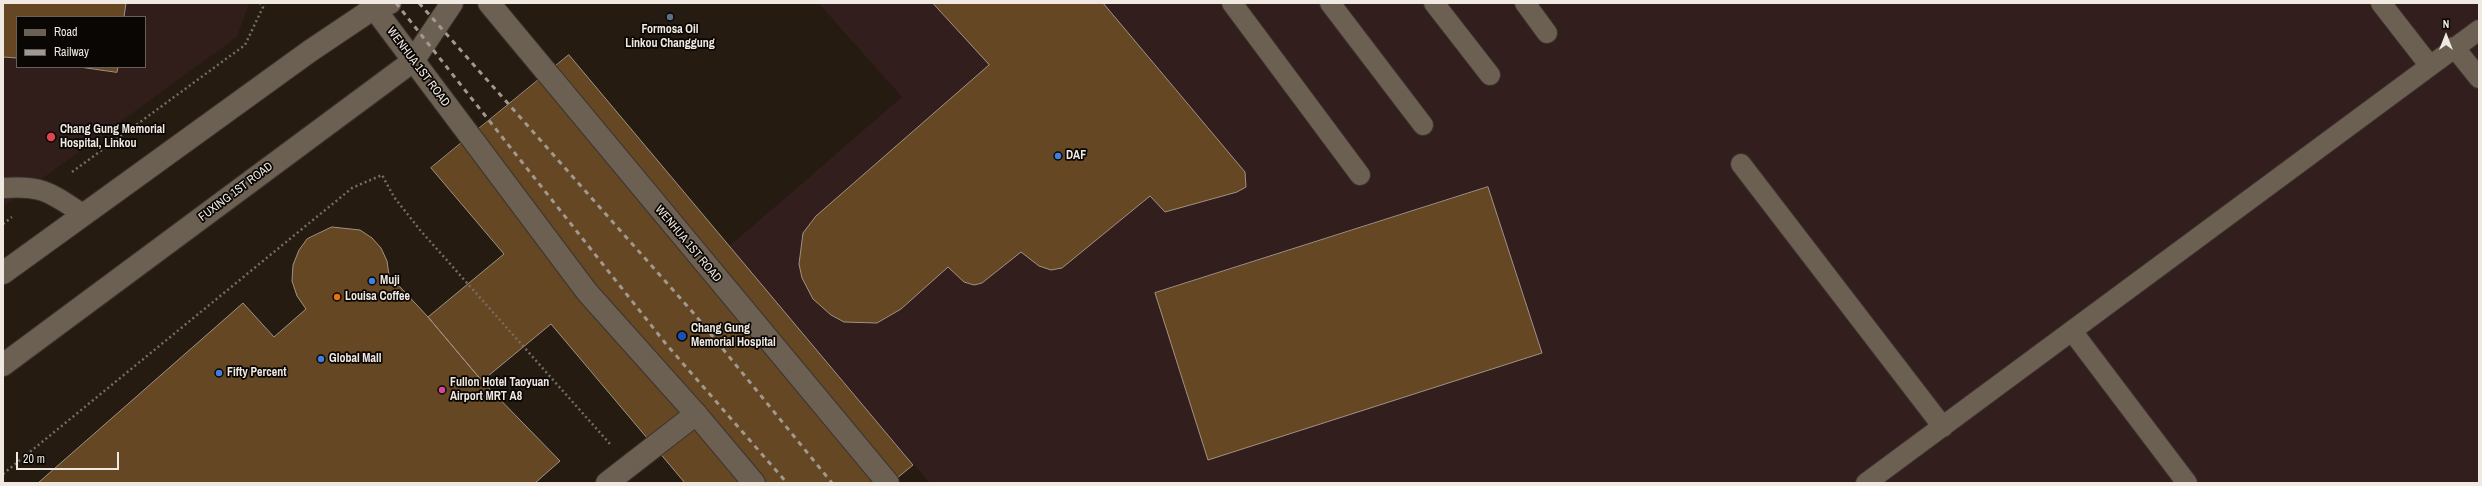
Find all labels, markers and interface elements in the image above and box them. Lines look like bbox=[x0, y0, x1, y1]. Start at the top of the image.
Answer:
marker: Formosa Oil Linkou Changgung bbox=[665, 12, 675, 22]
legend bbox=[16, 16, 146, 68]
north arrow bbox=[2426, 16, 2466, 56]
text: N bbox=[2443, 17, 2449, 31]
place label: Formosa Oil Linkou Changgung bbox=[625, 23, 715, 51]
text: Road bbox=[54, 24, 78, 40]
street label: WENHUA 1ST ROAD bbox=[383, 24, 453, 110]
text: Railway bbox=[54, 44, 89, 60]
place label: Chang Gung Memorial Hospital, Linkou bbox=[60, 123, 165, 151]
marker: Chang Gung Memorial Hospital, Linkou bbox=[45, 131, 57, 143]
place label: DAF bbox=[1066, 149, 1086, 163]
marker: DAF bbox=[1053, 151, 1063, 161]
street label: FUXING 1ST ROAD bbox=[196, 159, 276, 225]
street label: WENHUA 1ST ROAD bbox=[652, 203, 724, 285]
place label: Muji bbox=[380, 274, 400, 288]
marker: Muji bbox=[367, 276, 377, 286]
place label: Louisa Coffee bbox=[345, 290, 410, 304]
marker: Louisa Coffee bbox=[332, 292, 342, 302]
place label: Chang Gung Memorial Hospital bbox=[691, 322, 776, 350]
marker: Chang Gung Memorial Hospital bbox=[676, 330, 688, 342]
place label: Global Mall bbox=[329, 352, 381, 366]
marker: Global Mall bbox=[316, 354, 326, 364]
place label: Fifty Percent bbox=[227, 366, 287, 380]
marker: Fifty Percent bbox=[214, 368, 224, 378]
place label: Fullon Hotel Taoyuan Airport MRT A8 bbox=[450, 376, 549, 404]
marker: Fullon Hotel Taoyuan Airport MRT A8 bbox=[437, 385, 447, 395]
scale bar bbox=[18, 444, 121, 470]
text: 20 m bbox=[23, 451, 45, 467]

